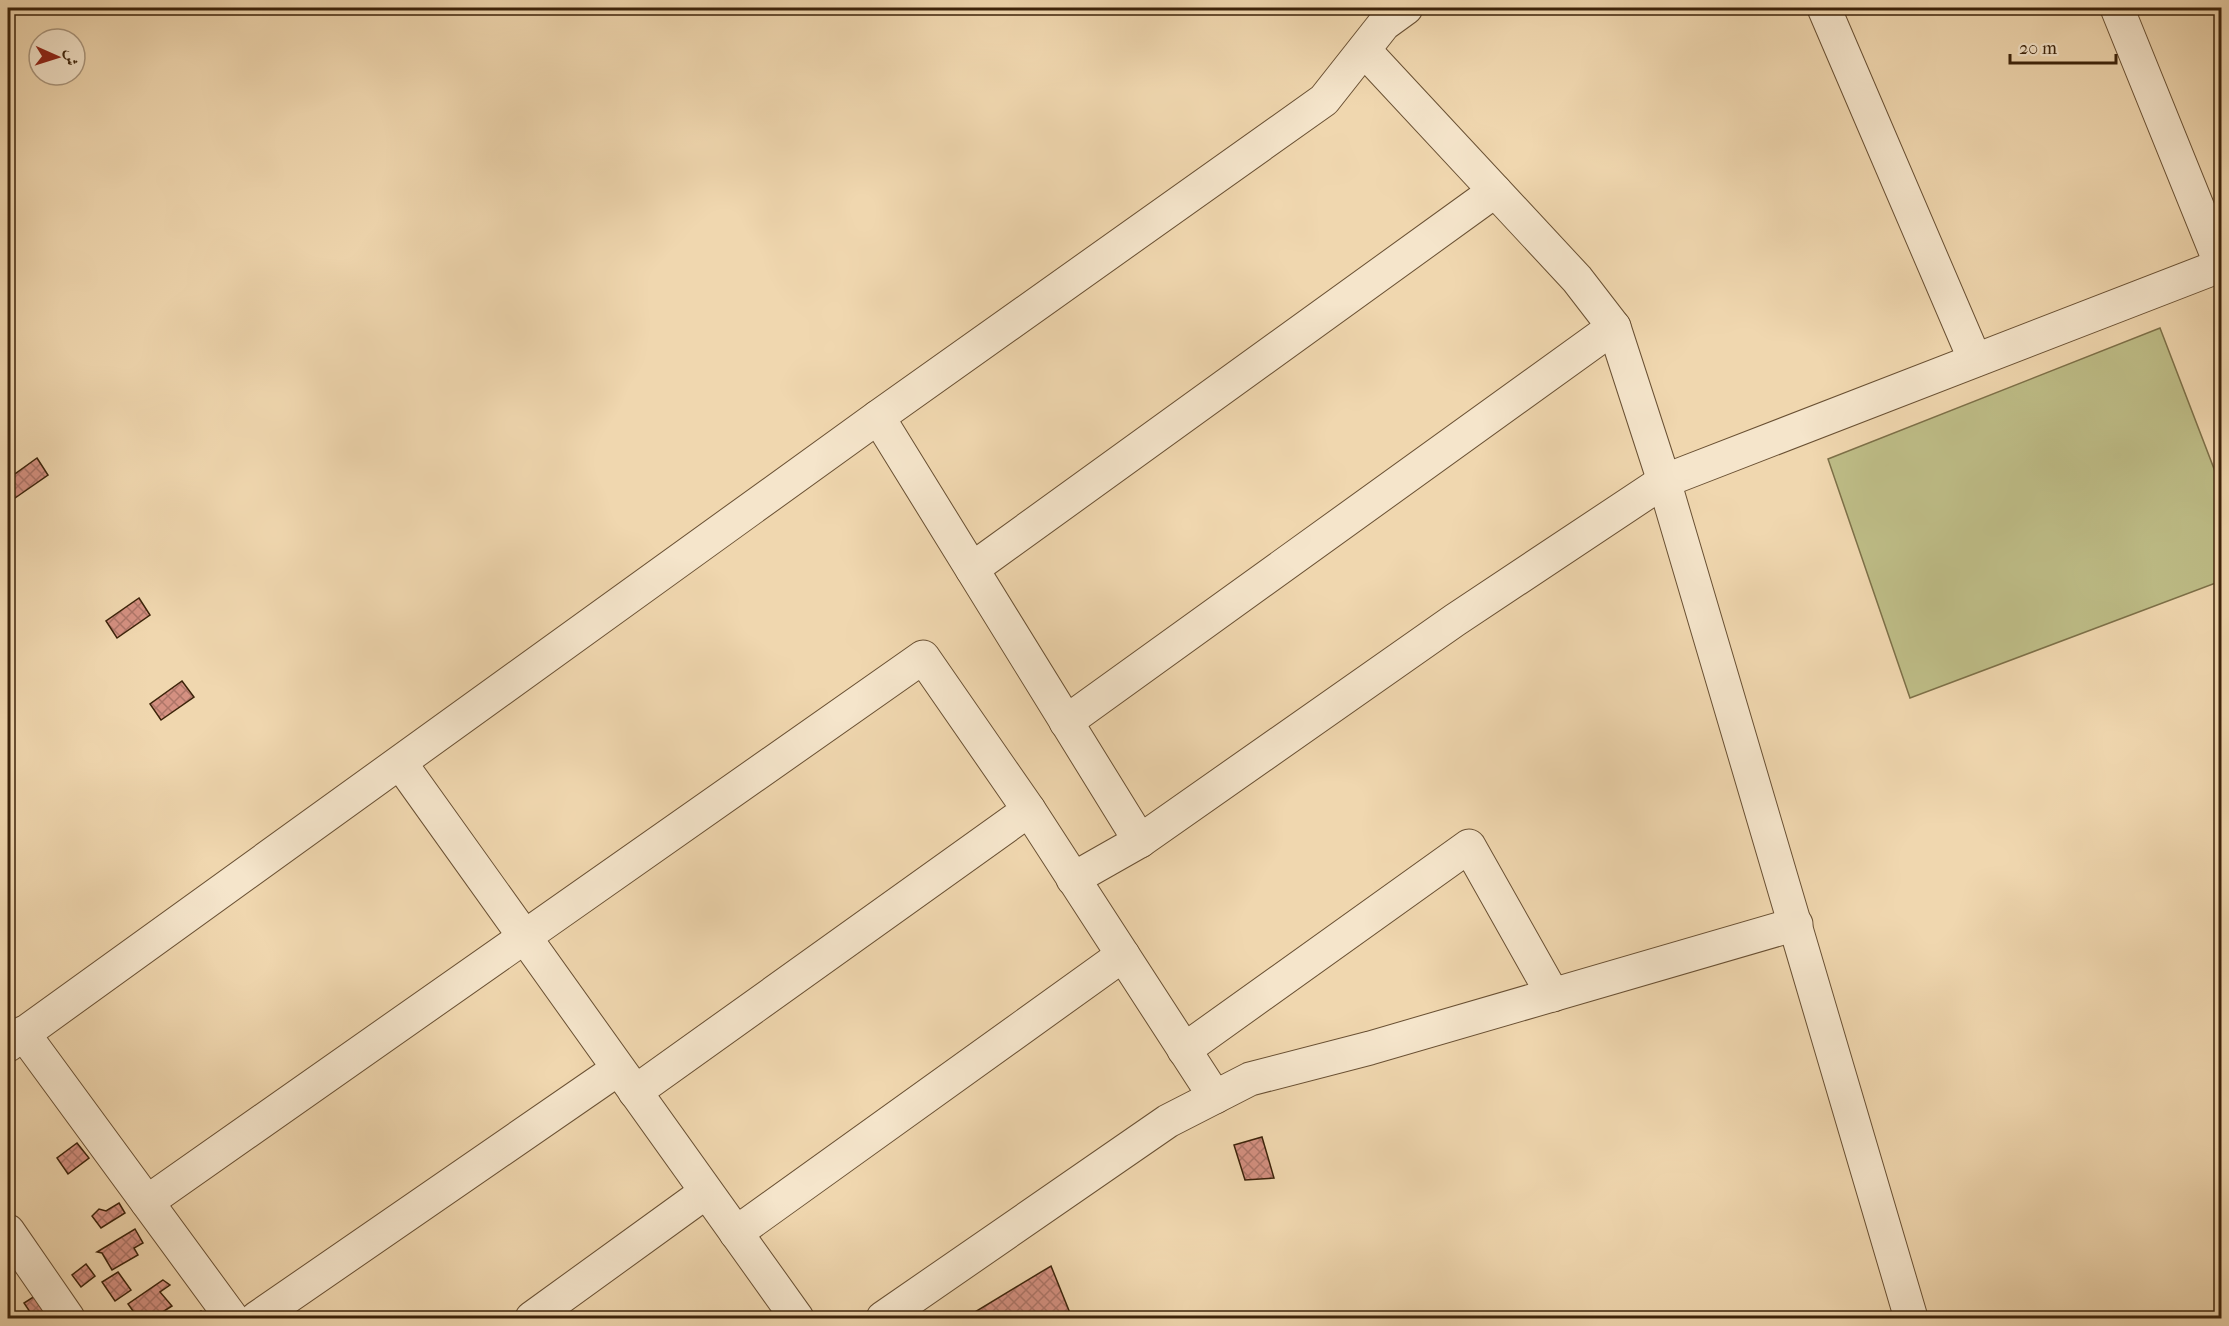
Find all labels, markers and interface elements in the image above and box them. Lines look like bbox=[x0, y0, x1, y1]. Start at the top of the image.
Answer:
north arrow bbox=[27, 27, 87, 87]
scale bar bbox=[2010, 27, 2116, 65]
text: 20 m bbox=[2019, 38, 2057, 59]
text: ش bbox=[62, 49, 81, 66]

